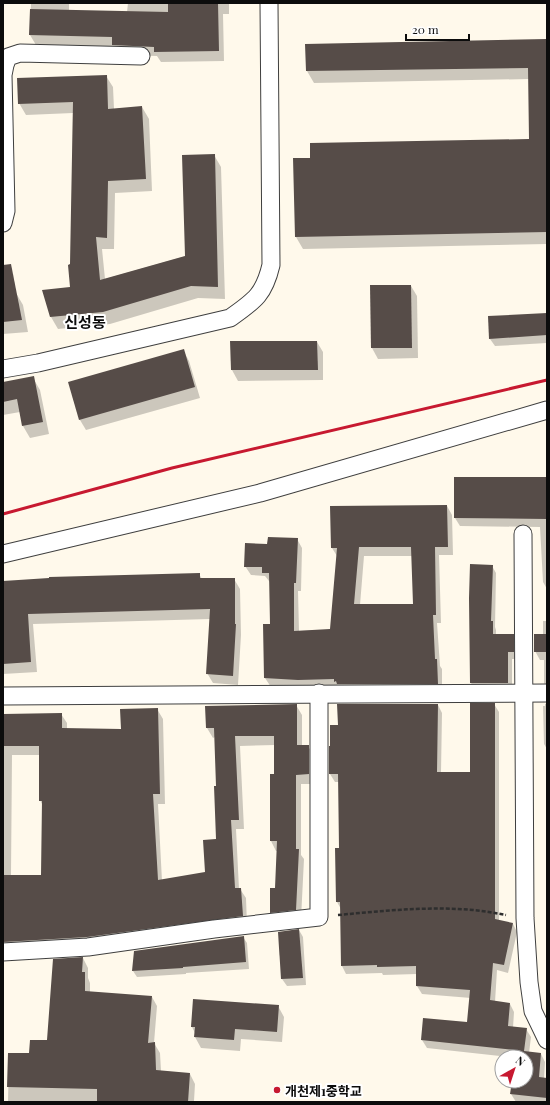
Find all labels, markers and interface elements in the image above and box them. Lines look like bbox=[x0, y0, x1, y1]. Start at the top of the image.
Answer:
scale bar bbox=[406, 16, 469, 42]
text: 20 m bbox=[412, 21, 439, 37]
district label: 신성동 bbox=[64, 312, 106, 332]
north arrow bbox=[494, 1049, 534, 1089]
text: N bbox=[513, 1053, 528, 1069]
place label: 개천제1중학교 bbox=[285, 1082, 362, 1099]
marker: 개천제1중학교 bbox=[272, 1085, 282, 1095]

